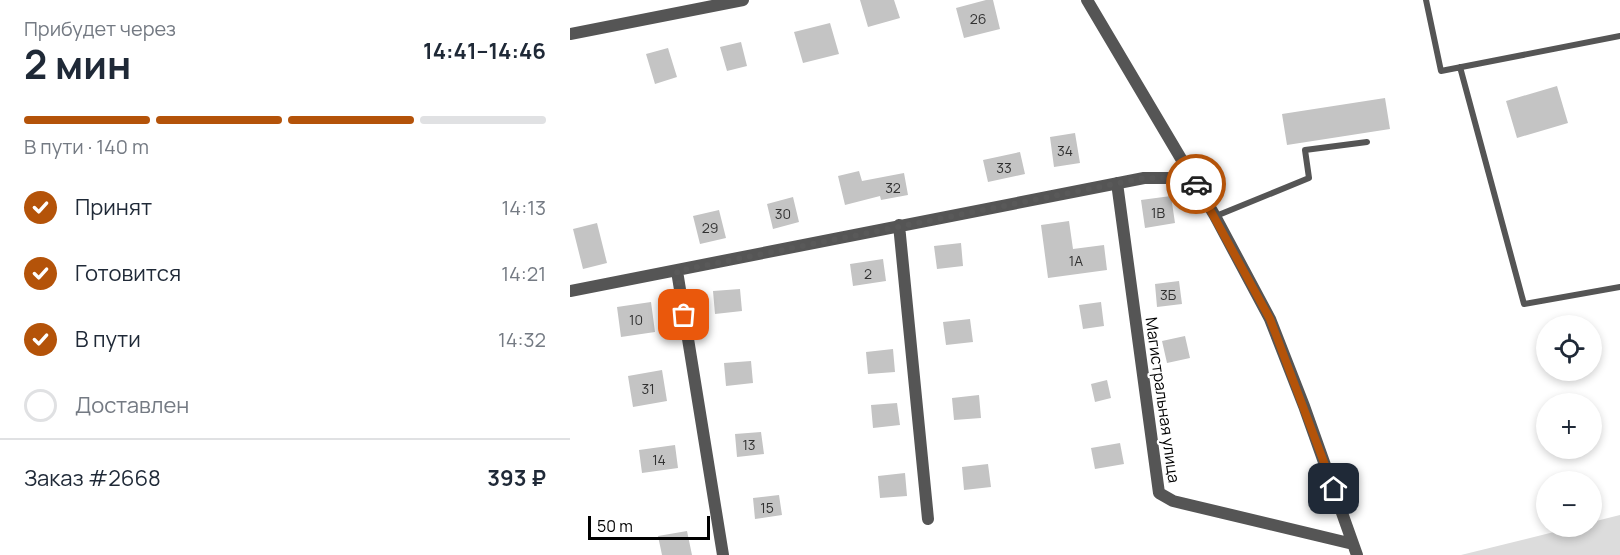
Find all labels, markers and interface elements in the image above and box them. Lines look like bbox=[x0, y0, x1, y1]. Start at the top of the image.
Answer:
house number: 26 bbox=[970, 9, 986, 28]
text: Прибудет через bbox=[24, 15, 176, 42]
text: 14:41–14:46 bbox=[423, 36, 546, 66]
text: 2 мин bbox=[24, 37, 131, 91]
text: В пути · 140 m bbox=[24, 133, 149, 160]
house number: 34 bbox=[1057, 141, 1073, 160]
courier bbox=[1166, 154, 1226, 214]
house number: 33 bbox=[996, 158, 1012, 177]
icon: car bbox=[1180, 168, 1213, 201]
house number: 32 bbox=[885, 178, 901, 197]
icon: check bbox=[24, 191, 57, 224]
text: Принят bbox=[75, 192, 152, 222]
text: 14:13 bbox=[502, 194, 546, 221]
house number: 1В bbox=[1151, 203, 1165, 222]
house number: 30 bbox=[775, 204, 791, 223]
house number: 29 bbox=[702, 218, 718, 237]
house number: 1А bbox=[1069, 251, 1083, 270]
icon: check bbox=[24, 257, 57, 290]
text: Готовится bbox=[75, 258, 181, 288]
text: 14:21 bbox=[501, 260, 546, 287]
house number: 2 bbox=[864, 264, 872, 283]
house number: 3Б bbox=[1160, 285, 1177, 304]
pin bbox=[658, 289, 709, 340]
icon: bag bbox=[667, 298, 700, 331]
house number: 10 bbox=[629, 310, 643, 329]
map controls bbox=[1536, 315, 1602, 537]
button: locate bbox=[1536, 315, 1602, 381]
street label: Магистральная улица bbox=[1140, 316, 1186, 484]
icon: check bbox=[24, 323, 57, 356]
text: В пути bbox=[75, 324, 141, 354]
text: 14:32 bbox=[498, 326, 546, 353]
house number: 31 bbox=[641, 379, 655, 398]
text: Доставлен bbox=[75, 390, 189, 420]
button: + bbox=[1536, 393, 1602, 459]
house number: 13 bbox=[742, 435, 756, 454]
house number: 14 bbox=[652, 450, 666, 469]
text: Заказ #2668 bbox=[24, 463, 161, 493]
text: 393 ₽ bbox=[487, 463, 546, 493]
pin bbox=[1308, 463, 1359, 514]
button: − bbox=[1536, 471, 1602, 537]
icon: home bbox=[1317, 472, 1350, 505]
house number: 15 bbox=[760, 498, 774, 517]
scale bar bbox=[588, 513, 710, 540]
text: 50 m bbox=[597, 515, 633, 537]

